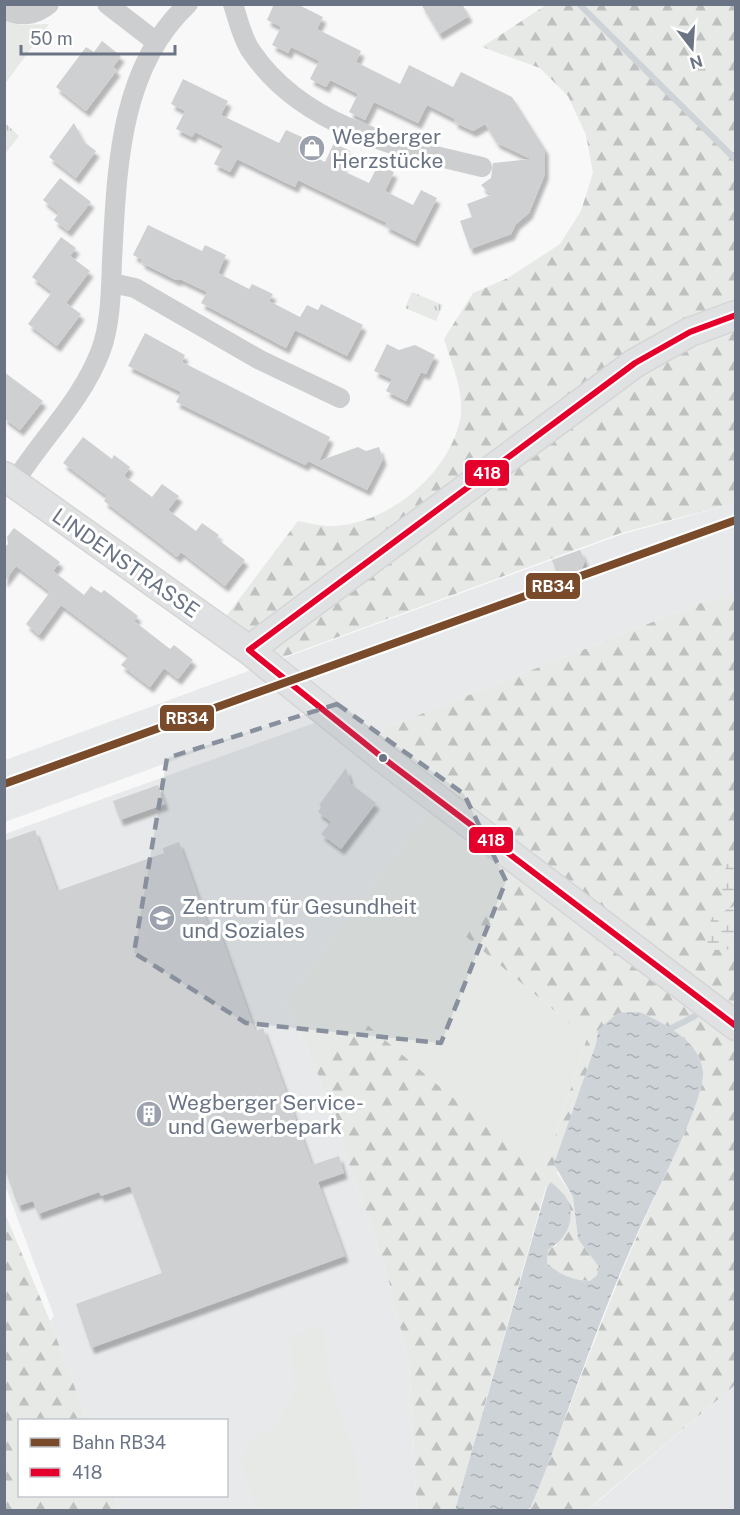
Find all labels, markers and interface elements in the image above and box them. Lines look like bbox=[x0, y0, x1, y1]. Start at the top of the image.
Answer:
scale bar bbox=[21, 18, 176, 56]
north arrow bbox=[662, 18, 722, 78]
text: 50 m bbox=[30, 28, 73, 49]
text: N bbox=[687, 51, 705, 73]
place label: Wegberger Herzstücke bbox=[332, 124, 443, 173]
shop icon: Wegberger Herzstücke bbox=[297, 133, 327, 163]
line badge: 418 bbox=[464, 459, 510, 487]
text: 418 bbox=[473, 464, 501, 483]
street label: LINDENSTRASSE bbox=[48, 503, 204, 623]
line badge: RB34 bbox=[525, 572, 581, 600]
text: RB34 bbox=[531, 577, 575, 596]
line badge: RB34 bbox=[159, 704, 215, 732]
text: RB34 bbox=[165, 709, 209, 728]
unlabelled marker bbox=[377, 752, 389, 764]
line badge: 418 bbox=[468, 826, 514, 854]
text: 418 bbox=[477, 831, 505, 850]
place label: Zentrum für Gesundheit und Soziales bbox=[182, 894, 417, 943]
school or university icon: Zentrum für Gesundheit und Soziales bbox=[147, 903, 177, 933]
place label: Wegberger Service- und Gewerbepark bbox=[168, 1090, 364, 1139]
building icon: Wegberger Service- und Gewerbepark bbox=[134, 1099, 164, 1129]
legend bbox=[18, 1419, 228, 1497]
text: Bahn RB34 bbox=[72, 1432, 166, 1453]
text: 418 bbox=[72, 1462, 102, 1483]

